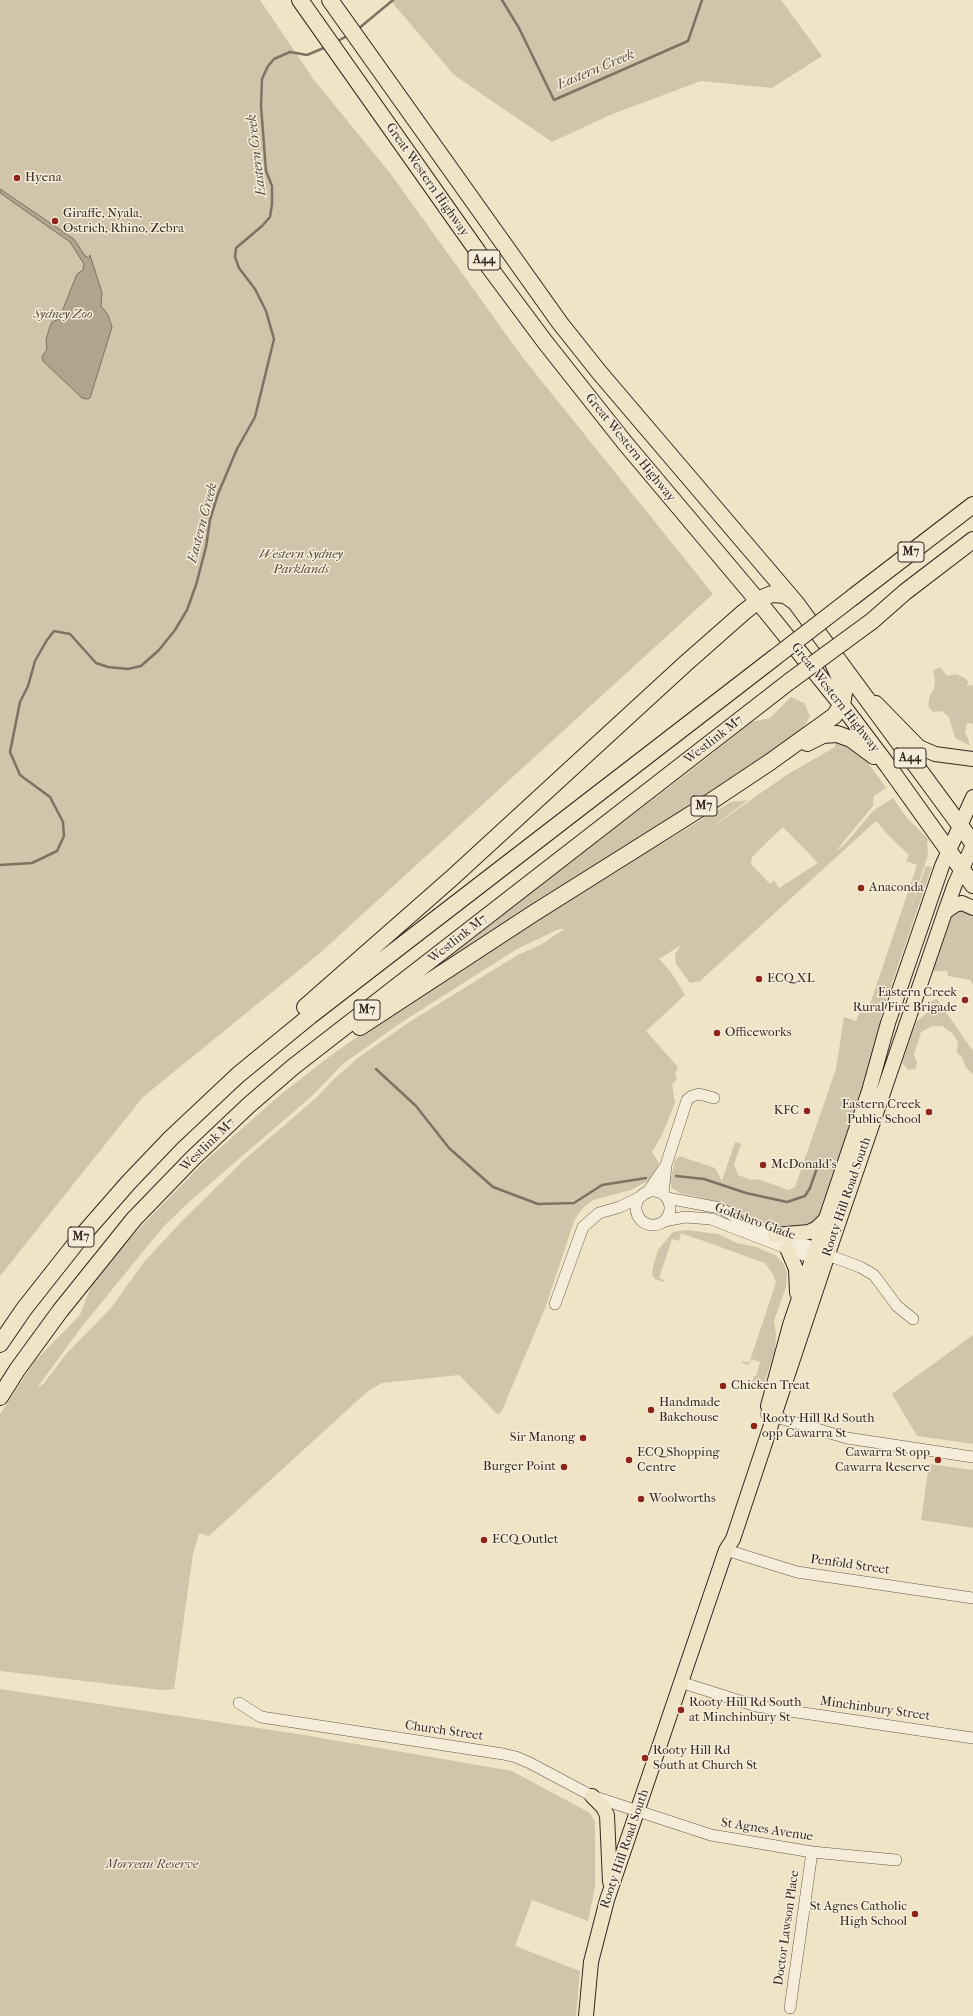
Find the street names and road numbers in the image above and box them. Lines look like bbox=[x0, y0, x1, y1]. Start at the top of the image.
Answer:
street label: Great Western Highway bbox=[382, 120, 472, 240]
road number: A44 bbox=[468, 250, 500, 270]
street label: Great Western Highway bbox=[581, 391, 679, 505]
road number: M7 bbox=[898, 542, 924, 562]
street label: Great Western Highway bbox=[787, 640, 883, 756]
street label: Westlink M7 bbox=[681, 712, 747, 768]
road number: A44 bbox=[894, 748, 926, 768]
road number: M7 bbox=[691, 796, 717, 816]
street label: Westlink M7 bbox=[425, 911, 491, 967]
road number: M7 bbox=[354, 1000, 380, 1020]
street label: Westlink M7 bbox=[177, 1115, 239, 1175]
street label: Rooty Hill Road South bbox=[819, 1135, 875, 1259]
street label: Goldsbro Glade bbox=[712, 1200, 798, 1244]
road number: M7 bbox=[68, 1227, 94, 1247]
street label: Penfold Street bbox=[809, 1552, 891, 1578]
street label: Minchinbury Street bbox=[819, 1694, 931, 1724]
street label: Church Street bbox=[404, 1718, 484, 1744]
street label: Rooty Hill Road South bbox=[597, 1787, 653, 1911]
street label: St Agnes Avenue bbox=[720, 1815, 814, 1845]
street label: Doctor Lawson Place bbox=[771, 1869, 803, 1987]

